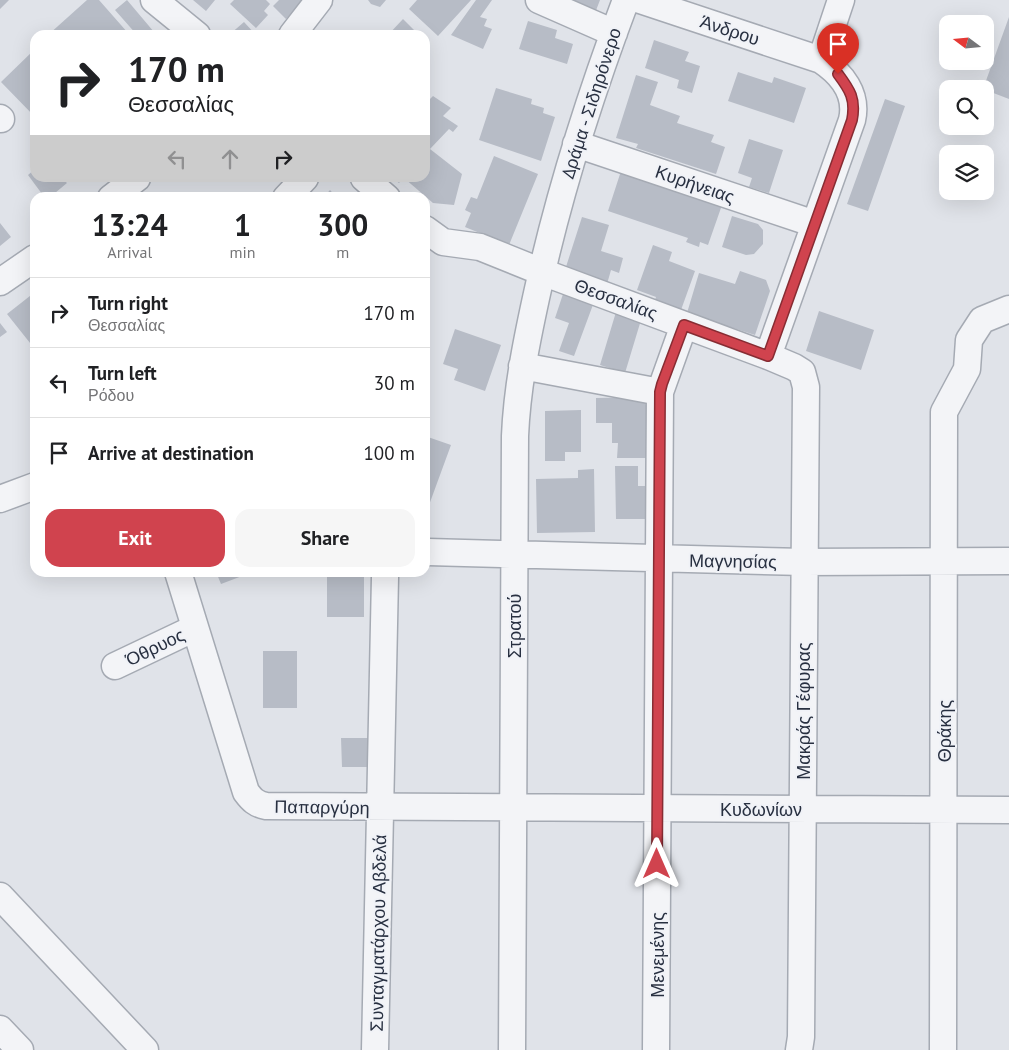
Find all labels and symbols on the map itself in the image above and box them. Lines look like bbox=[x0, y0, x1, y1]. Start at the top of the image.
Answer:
street label: Άνδρου bbox=[698, 10, 762, 50]
north arrow bbox=[939, 15, 994, 70]
pin bbox=[817, 23, 859, 74]
street label: Δράμα - Σιδηρόνερο bbox=[556, 25, 626, 181]
street label: Κυρήνειας bbox=[652, 160, 738, 208]
street label: Θεσσαλίας bbox=[571, 273, 661, 325]
street label: Μαγνησίας bbox=[689, 549, 777, 573]
street label: Στρατού bbox=[503, 594, 526, 658]
street label: Όθρυος bbox=[121, 623, 189, 672]
street label: Μακράς Γέφυρας bbox=[792, 642, 815, 780]
street label: Θράκης bbox=[933, 700, 956, 762]
street label: Παπαργύρη bbox=[274, 795, 370, 819]
street label: Κυδωνίων bbox=[720, 798, 802, 821]
street label: Συνταγματάρχου Αβδελά bbox=[365, 834, 391, 1032]
position arrow bbox=[630, 837, 682, 889]
street label: Μενεμένης bbox=[646, 912, 669, 998]

